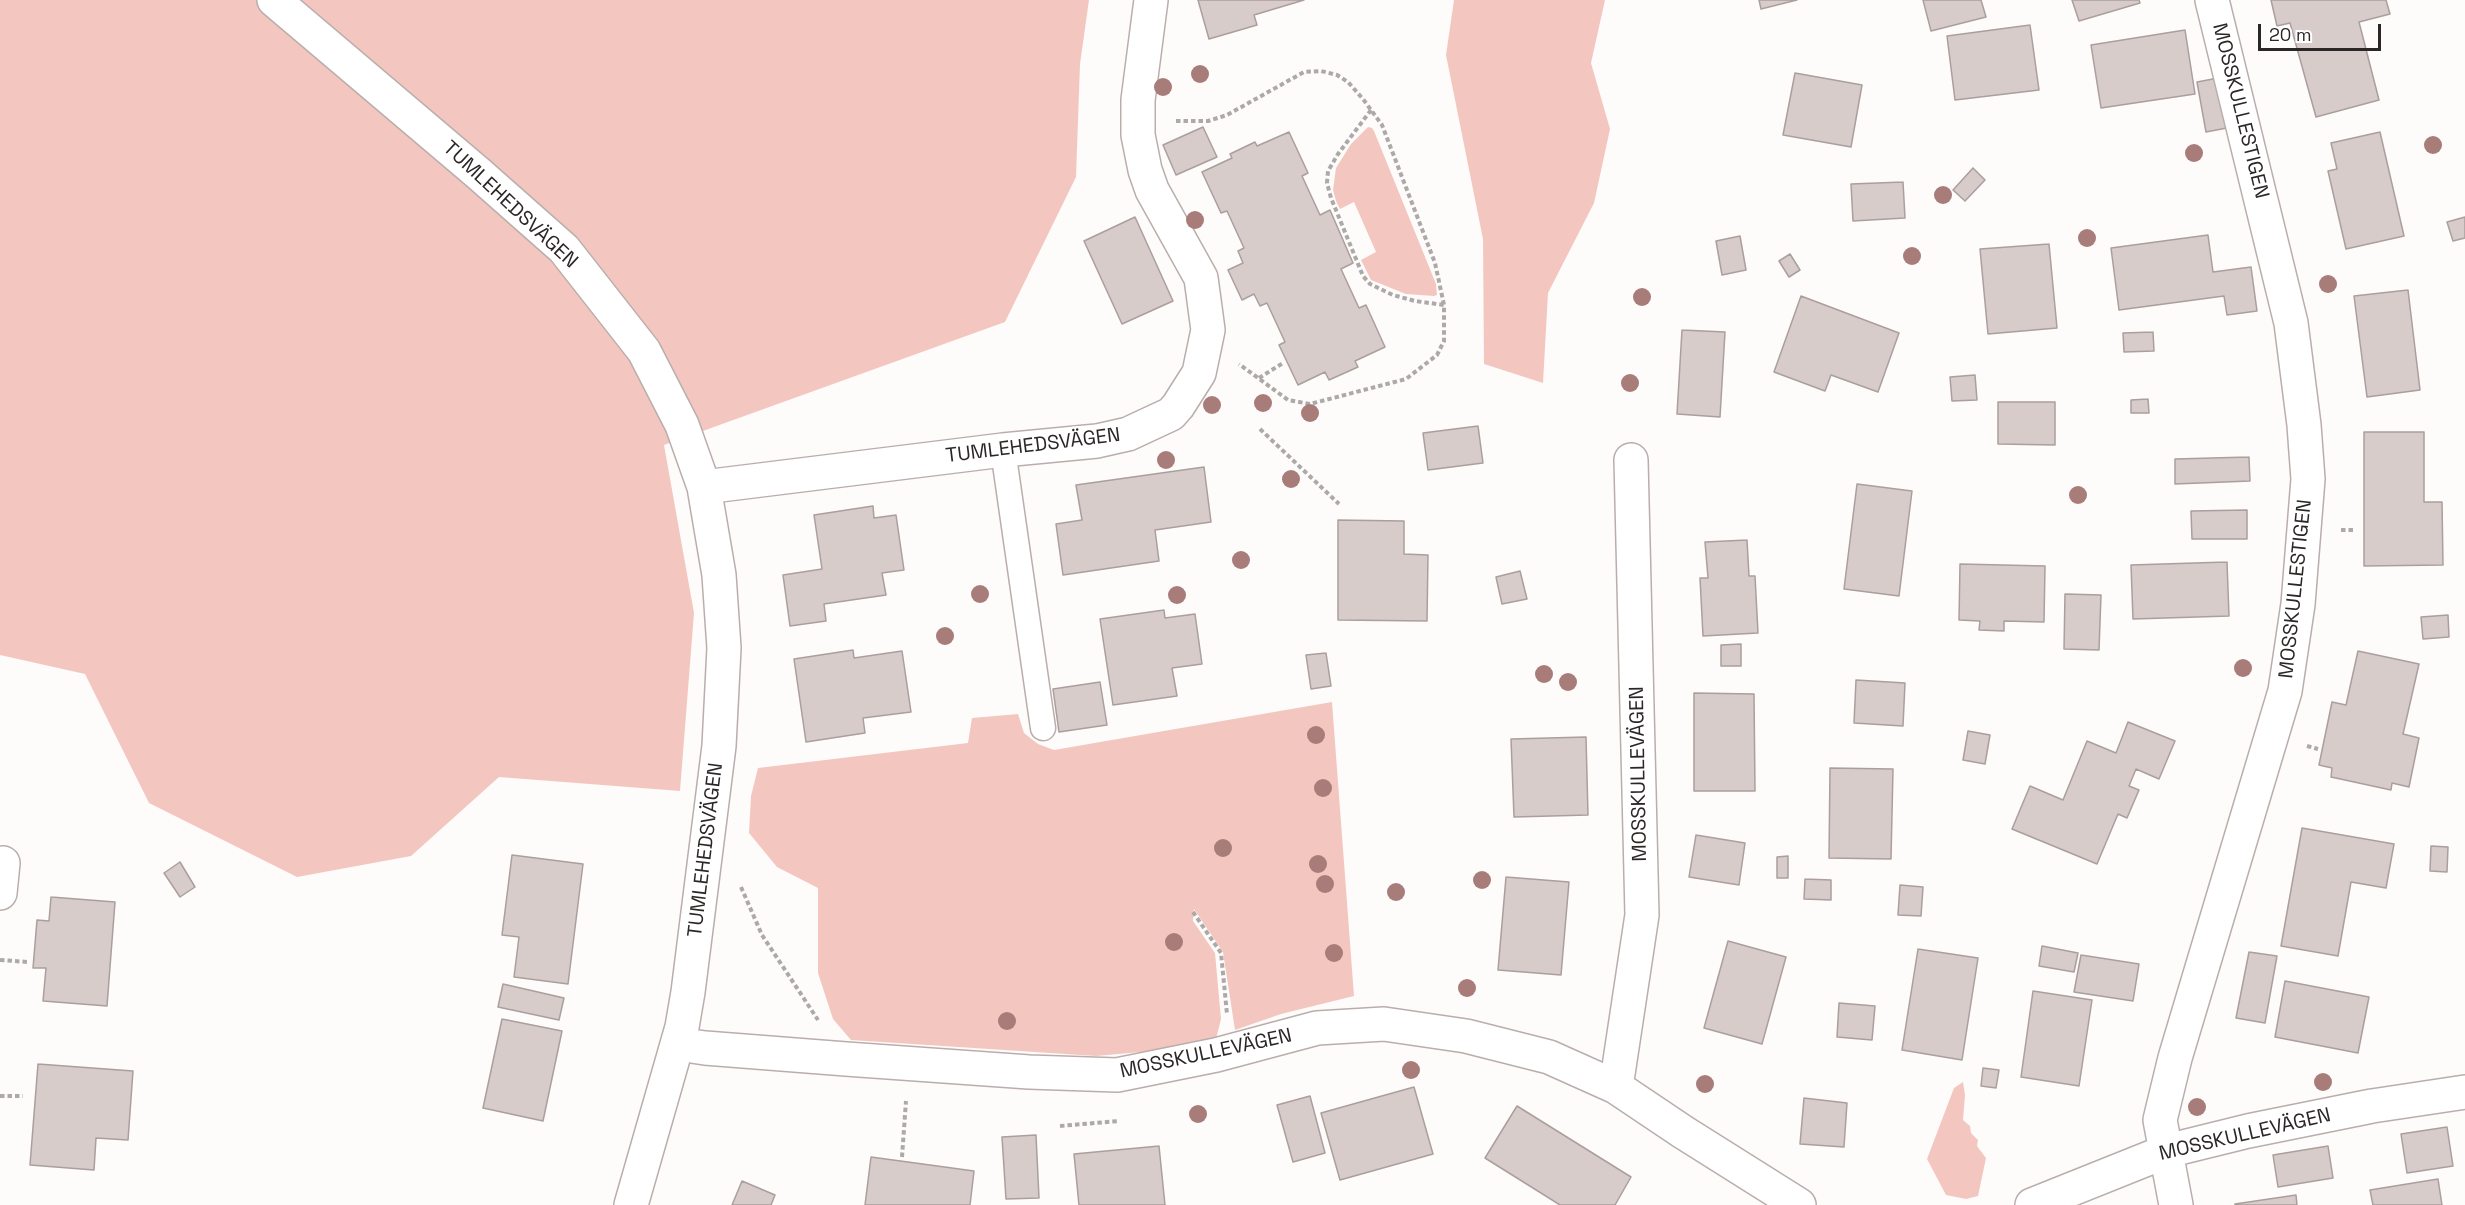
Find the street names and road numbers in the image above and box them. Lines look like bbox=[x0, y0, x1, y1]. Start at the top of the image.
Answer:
street label: MOSSKULLESTIGEN bbox=[2207, 21, 2273, 201]
street label: TUMLEHEDSVÄGEN bbox=[438, 136, 582, 274]
street label: TUMLEHEDSVÄGEN bbox=[944, 423, 1122, 469]
street label: MOSSKULLESTIGEN bbox=[2275, 498, 2317, 680]
street label: MOSSKULLEVÄGEN bbox=[1625, 686, 1653, 862]
street label: TUMLEHEDSVÄGEN bbox=[683, 761, 729, 939]
street label: MOSSKULLEVÄGEN bbox=[1118, 1024, 1294, 1084]
street label: MOSSKULLEVÄGEN bbox=[2157, 1104, 2333, 1166]

